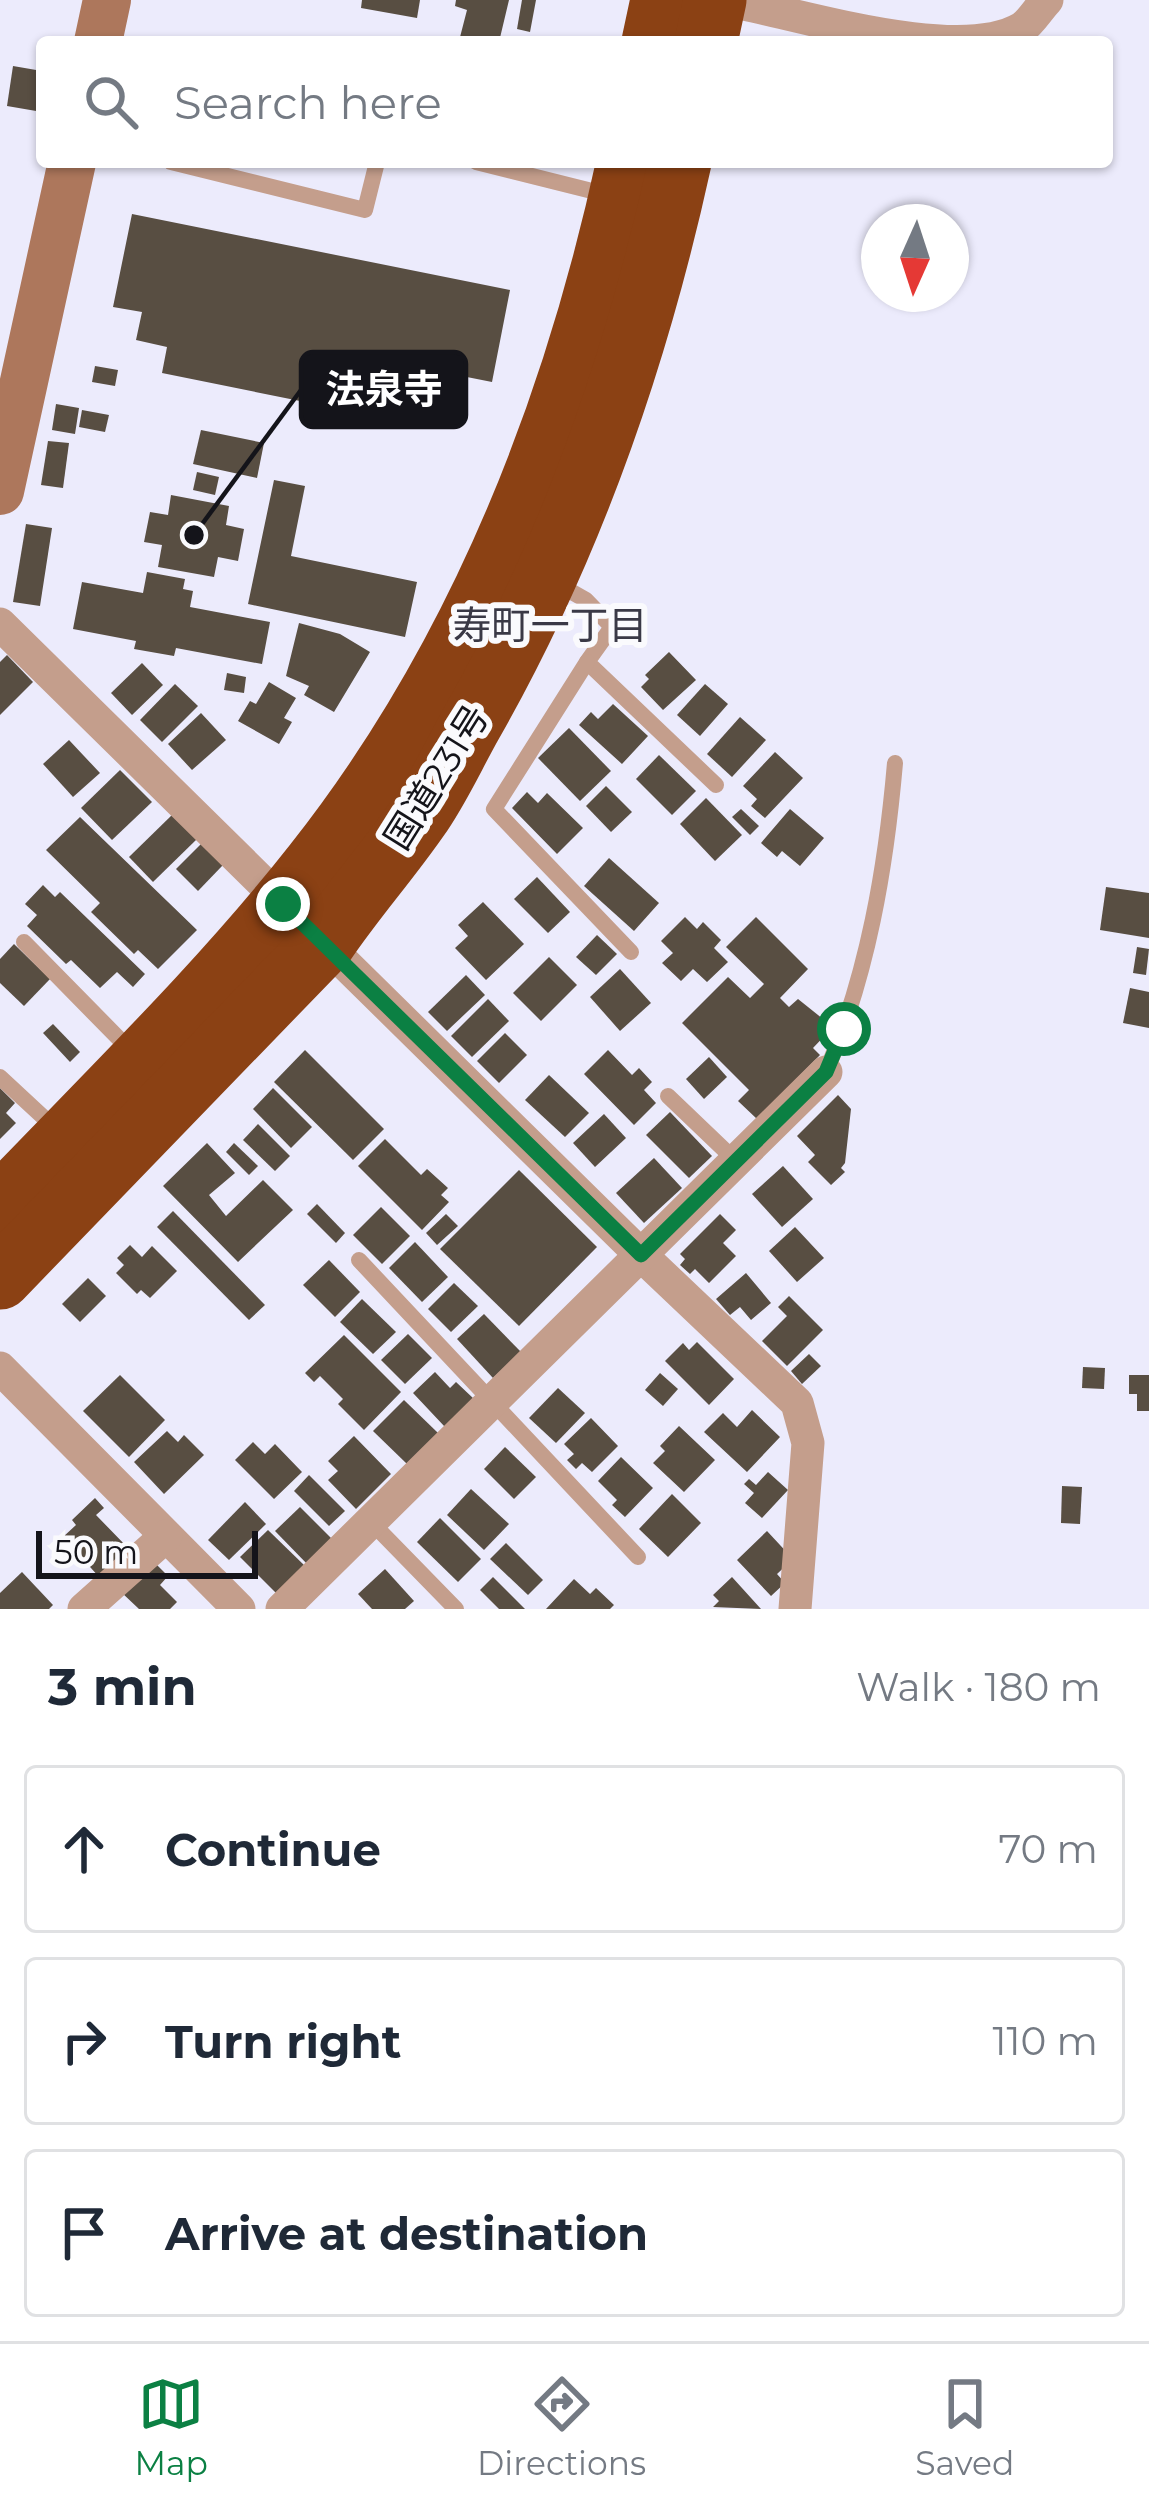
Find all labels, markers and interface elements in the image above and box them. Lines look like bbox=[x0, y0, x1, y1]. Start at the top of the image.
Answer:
search box bbox=[36, 36, 1113, 168]
icon: search bbox=[78, 69, 144, 135]
text: Search here bbox=[174, 75, 442, 130]
north arrow bbox=[861, 204, 969, 312]
callout: 法泉寺 bbox=[301, 352, 466, 427]
text: 法泉寺 bbox=[325, 365, 443, 413]
district label: 寿町一丁目 bbox=[452, 601, 648, 649]
street label: 国道231号 bbox=[374, 697, 498, 857]
route end bbox=[256, 877, 310, 931]
route start bbox=[817, 1002, 871, 1056]
scale bar bbox=[36, 1525, 258, 1578]
text: 50 m bbox=[54, 1532, 138, 1572]
text: 3 min bbox=[48, 1656, 197, 1718]
text: Walk · 180 m bbox=[856, 1663, 1101, 1711]
icon: ahead bbox=[51, 1816, 117, 1882]
text: Continue bbox=[165, 1822, 381, 1877]
text: 70 m bbox=[998, 1825, 1098, 1873]
icon: right bbox=[51, 2008, 117, 2074]
text: Turn right bbox=[165, 2014, 401, 2069]
text: 110 m bbox=[992, 2017, 1098, 2065]
icon: arrive bbox=[51, 2200, 117, 2266]
text: Arrive at destination bbox=[165, 2206, 648, 2261]
tab: Map bbox=[135, 2371, 208, 2483]
tab: Directions bbox=[477, 2371, 646, 2483]
tab: Saved bbox=[915, 2371, 1014, 2483]

